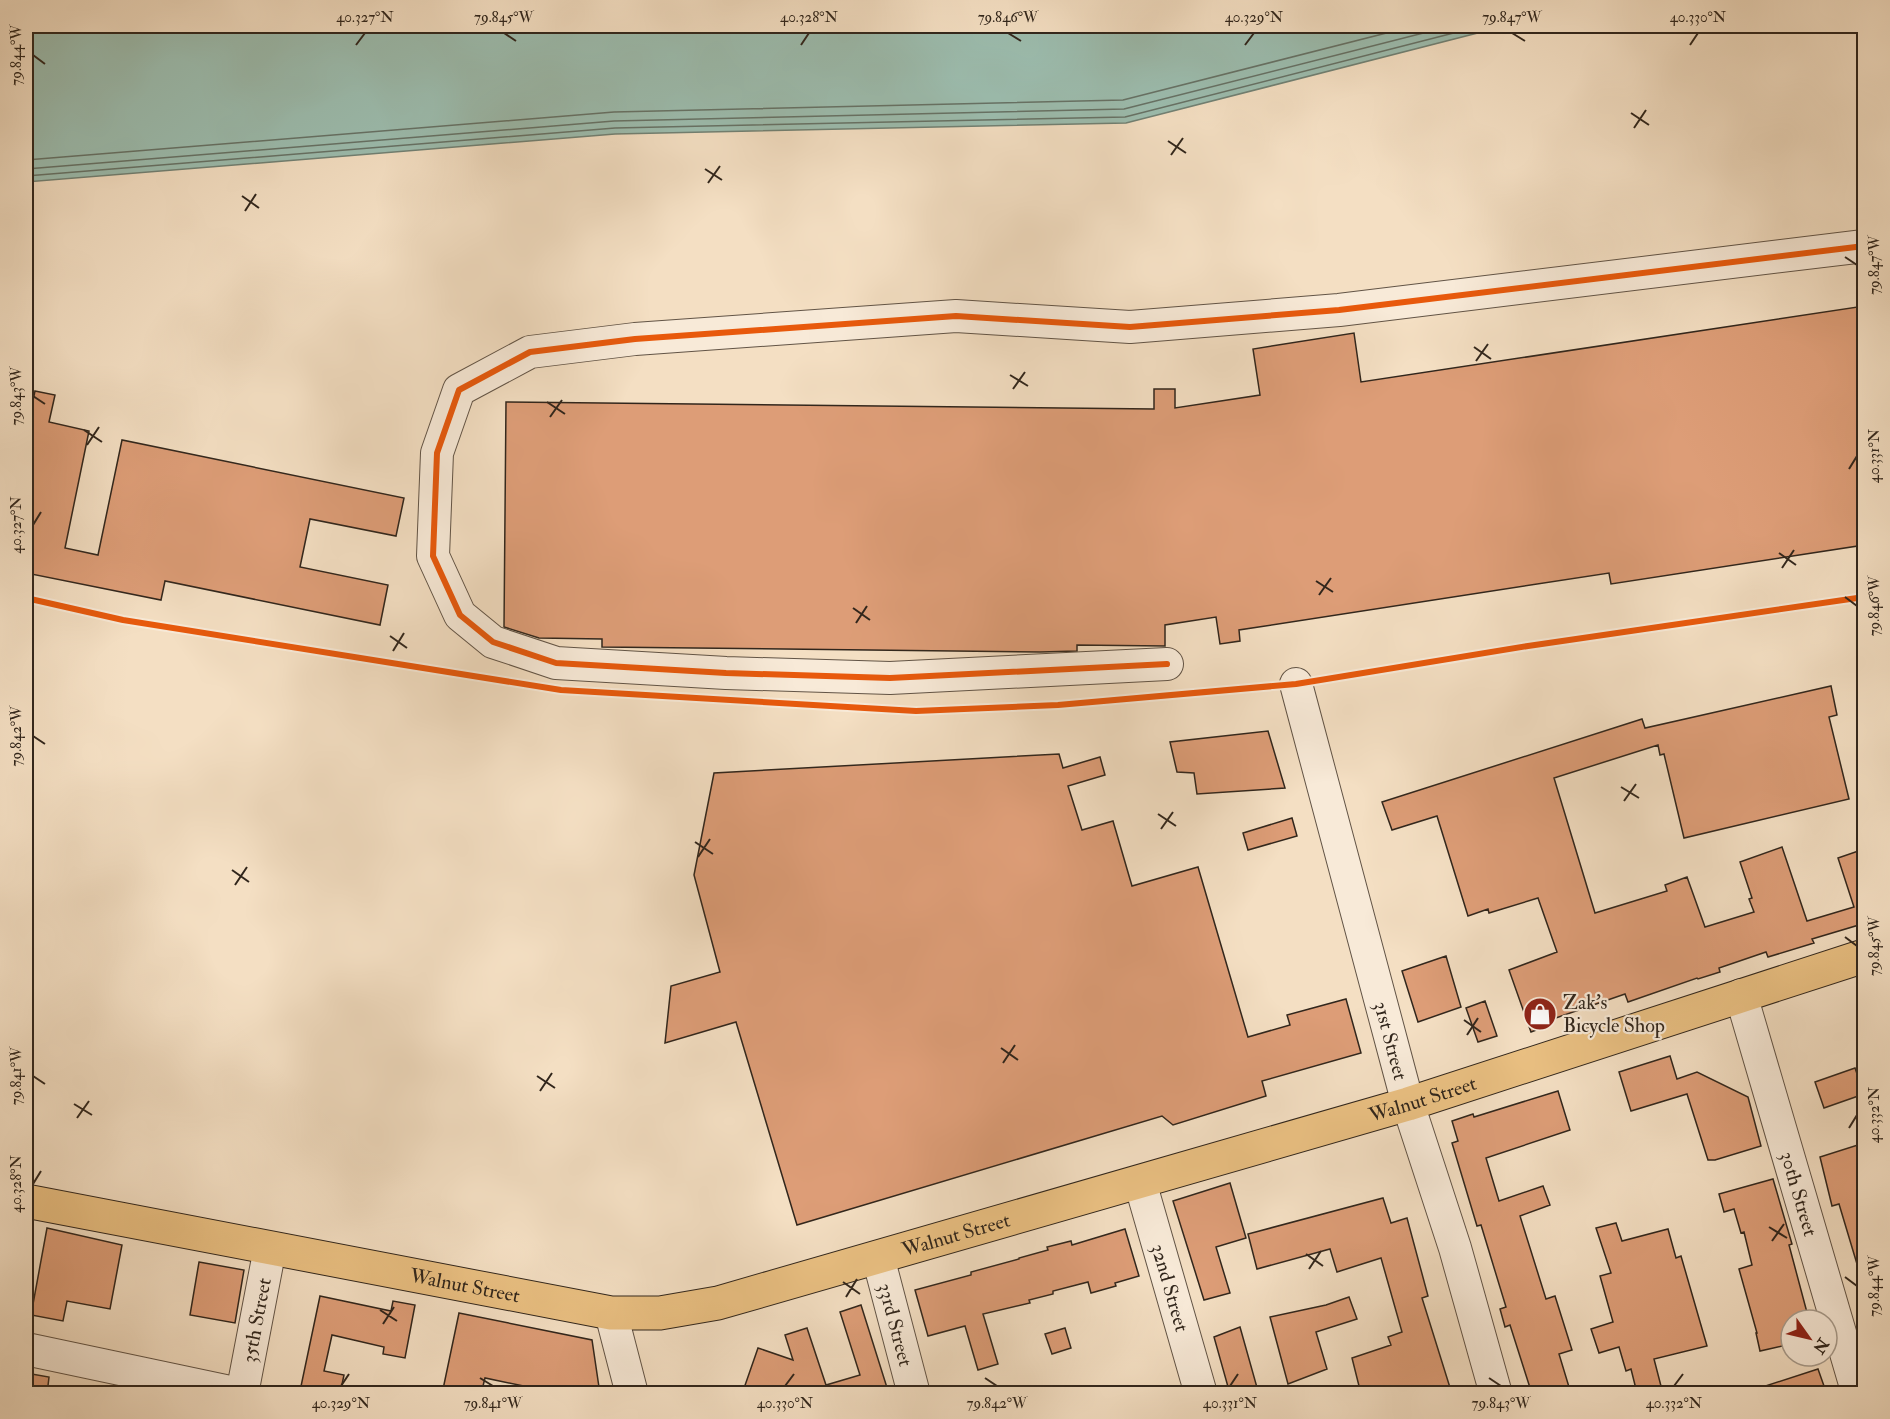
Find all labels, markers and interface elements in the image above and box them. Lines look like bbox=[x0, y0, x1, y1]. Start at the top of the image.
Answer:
text: 40.327°N bbox=[336, 8, 394, 27]
text: 79.845°W bbox=[474, 8, 535, 27]
text: 40.328°N bbox=[780, 8, 838, 27]
text: 79.846°W bbox=[978, 8, 1039, 27]
text: 40.329°N bbox=[1225, 8, 1284, 27]
text: 79.847°W bbox=[1482, 8, 1543, 27]
text: 40.330°N bbox=[1670, 8, 1727, 27]
text: 79.844°W bbox=[7, 24, 26, 86]
text: 79.847°W bbox=[1865, 234, 1884, 295]
text: 79.843°W bbox=[7, 366, 26, 425]
text: 40.331°N bbox=[1865, 428, 1884, 483]
text: 40.327°N bbox=[7, 496, 26, 554]
text: 79.846°W bbox=[1865, 575, 1884, 636]
text: 79.842°W bbox=[7, 705, 26, 766]
text: 79.845°W bbox=[1865, 915, 1884, 976]
place label: Zak's Bicycle Shop bbox=[1563, 990, 1665, 1039]
shop icon: Zak's Bicycle Shop bbox=[1522, 996, 1558, 1032]
street label: 31st Street bbox=[1369, 998, 1414, 1083]
text: 79.841°W bbox=[7, 1046, 26, 1105]
street label: Walnut Street bbox=[1365, 1070, 1480, 1127]
text: 40.332°N bbox=[1865, 1086, 1884, 1143]
street label: 30th Street bbox=[1775, 1148, 1824, 1240]
text: 40.328°N bbox=[7, 1155, 26, 1213]
street label: Walnut Street bbox=[898, 1207, 1013, 1262]
street label: 32nd Street bbox=[1146, 1241, 1195, 1335]
text: 79.844°W bbox=[1865, 1255, 1884, 1317]
street label: Walnut Street bbox=[407, 1262, 523, 1308]
street label: 35th Street bbox=[236, 1275, 277, 1365]
street label: 33rd Street bbox=[873, 1280, 919, 1369]
north arrow bbox=[1779, 1308, 1839, 1368]
text: N bbox=[1808, 1333, 1833, 1358]
text: 40.329°N bbox=[312, 1394, 371, 1413]
text: 79.841°W bbox=[464, 1394, 523, 1413]
text: 40.330°N bbox=[757, 1394, 814, 1413]
text: 79.842°W bbox=[967, 1394, 1028, 1413]
text: 40.331°N bbox=[1203, 1394, 1258, 1413]
text: 79.843°W bbox=[1472, 1394, 1531, 1413]
text: 40.332°N bbox=[1646, 1394, 1703, 1413]

